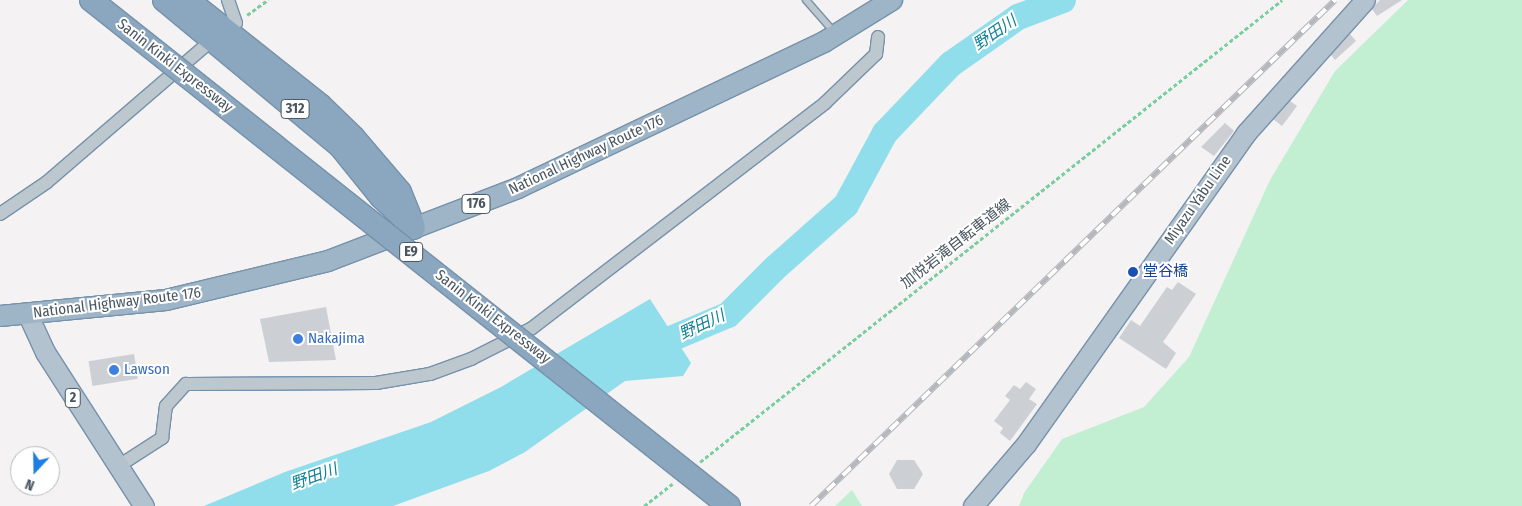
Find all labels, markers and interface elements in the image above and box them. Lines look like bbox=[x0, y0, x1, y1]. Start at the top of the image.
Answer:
water label: 野田川 bbox=[970, 12, 1020, 54]
street label: Sanin Kinki Expressway bbox=[114, 15, 236, 117]
road number: 312 bbox=[280, 98, 310, 120]
street label: National Highway Route 176 bbox=[506, 111, 666, 199]
street label: Miyazu Yabu Line bbox=[1161, 152, 1235, 248]
road number: 176 bbox=[461, 192, 491, 215]
street label: 加悦岩滝自転車道線 bbox=[897, 195, 1015, 293]
road number: E9 bbox=[398, 240, 424, 264]
place label: 堂谷橋 bbox=[1143, 263, 1188, 281]
street label: Sanin Kinki Expressway bbox=[432, 266, 554, 368]
marker: 堂谷橋 bbox=[1127, 266, 1139, 278]
street label: National Highway Route 176 bbox=[32, 284, 202, 322]
water label: 野田川 bbox=[676, 306, 728, 344]
place label: Nakajima bbox=[308, 330, 365, 348]
marker: Nakajima bbox=[292, 333, 304, 345]
place label: Lawson bbox=[124, 361, 170, 379]
marker: Lawson bbox=[108, 364, 120, 376]
road number: 2 bbox=[64, 386, 82, 409]
north arrow bbox=[10, 446, 60, 496]
water label: 野田川 bbox=[288, 460, 340, 494]
text: N bbox=[23, 475, 37, 494]

